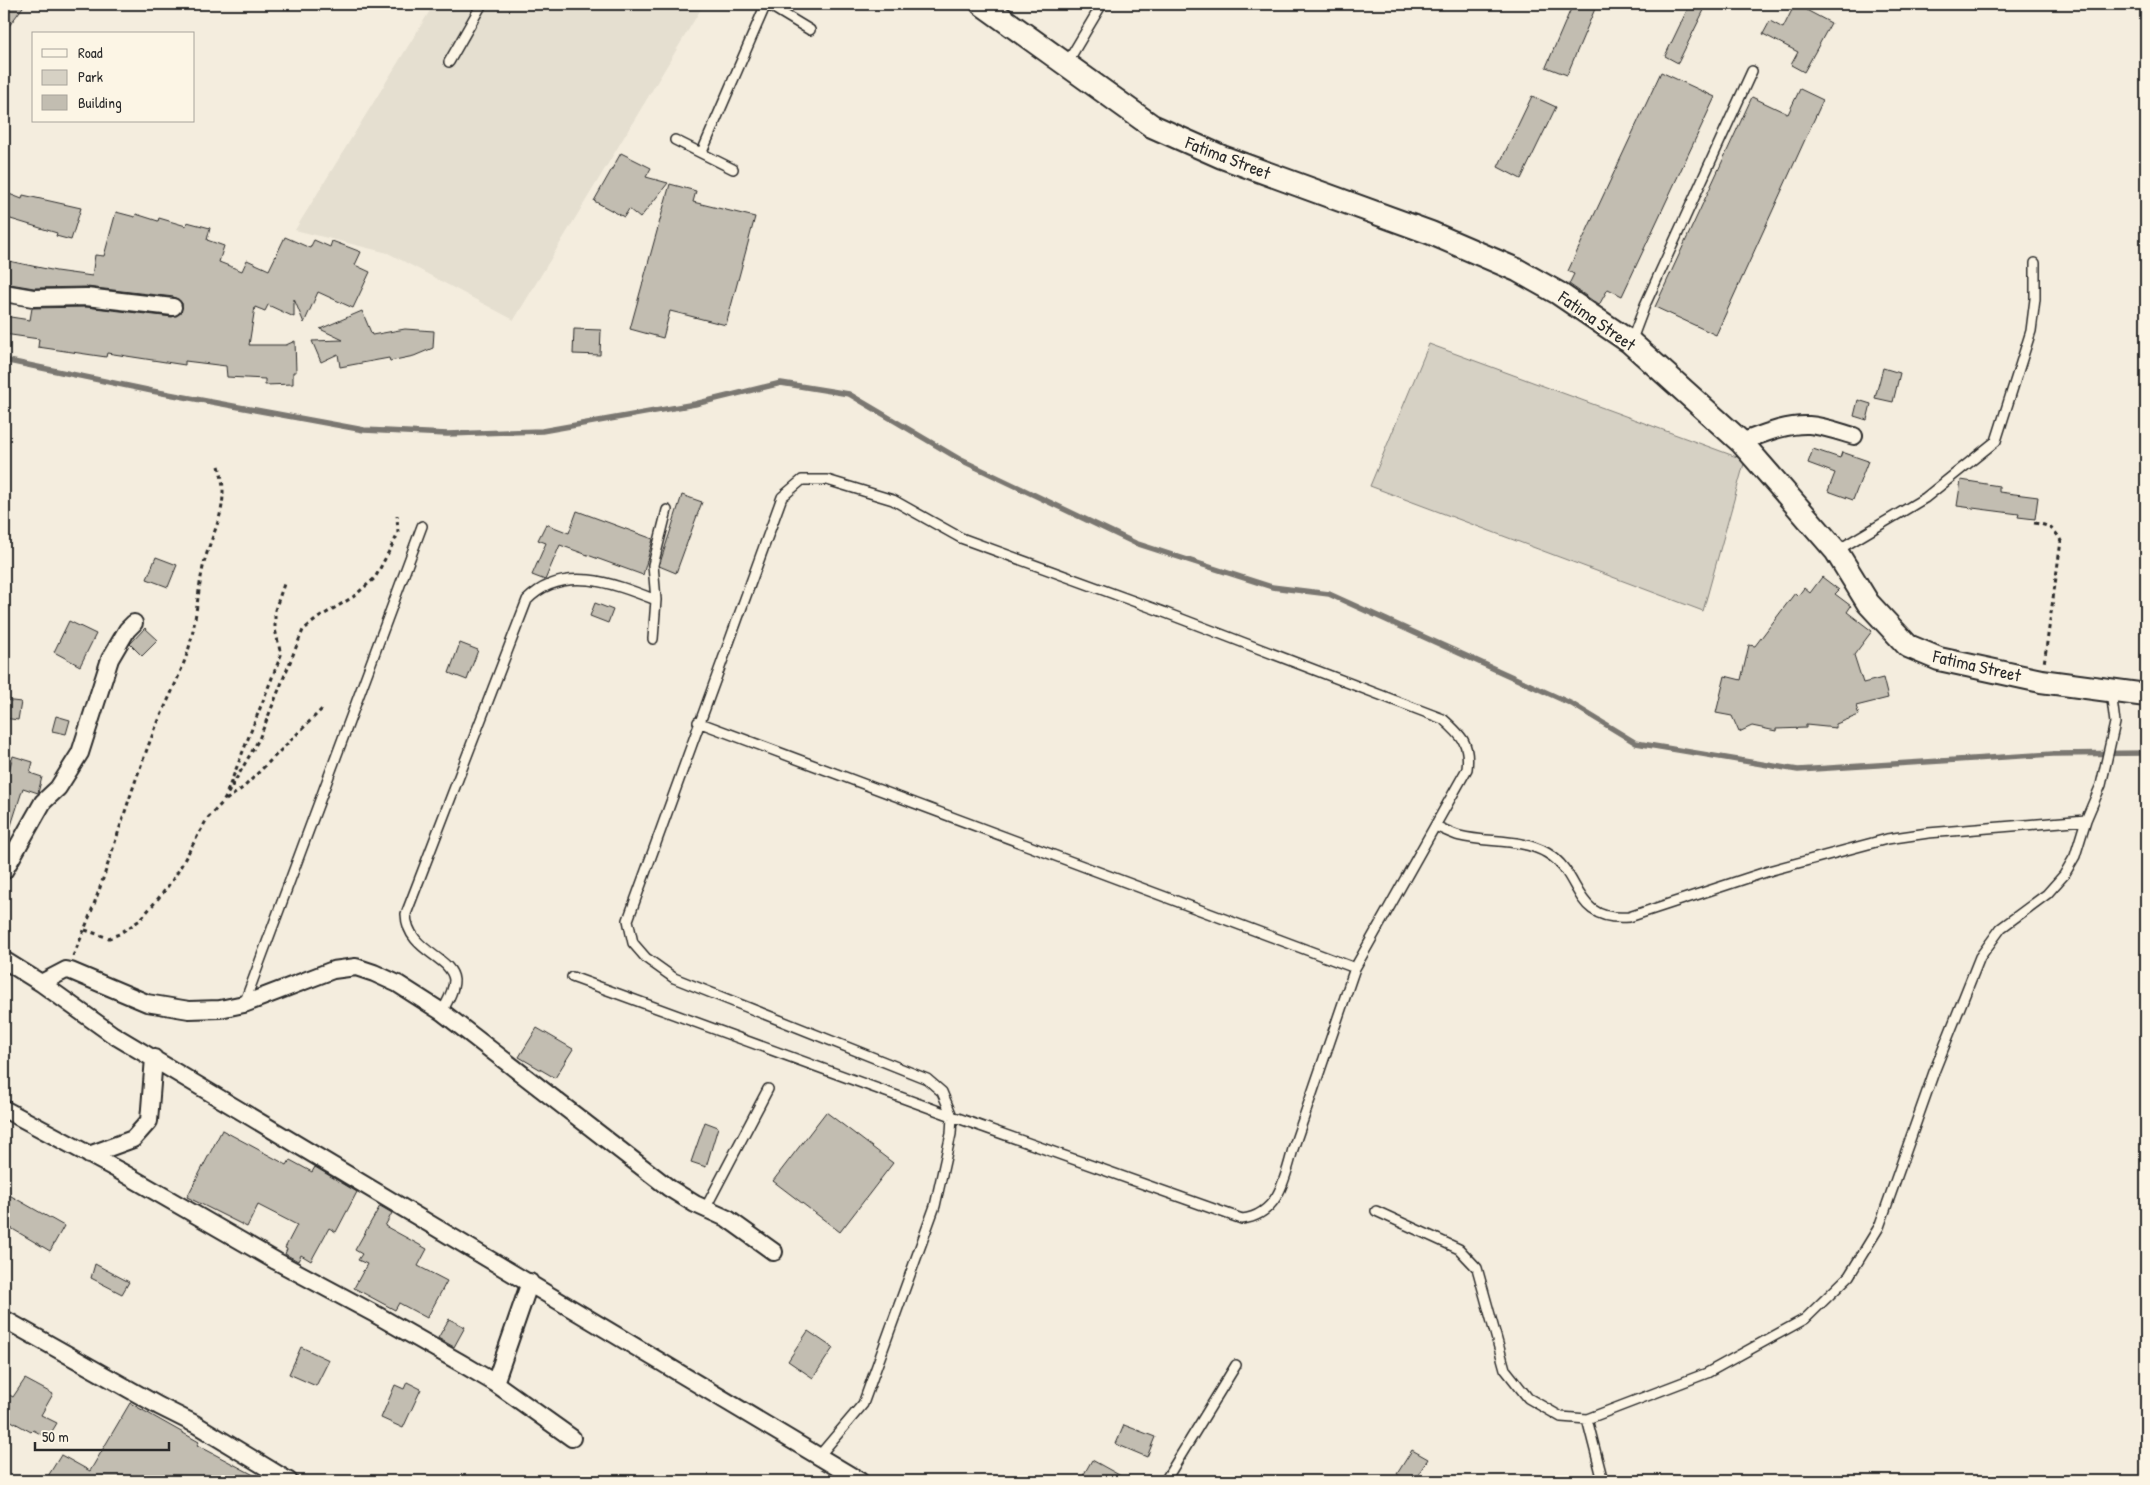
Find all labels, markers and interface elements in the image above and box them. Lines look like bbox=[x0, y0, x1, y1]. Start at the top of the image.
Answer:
legend bbox=[32, 32, 195, 122]
text: Road bbox=[78, 42, 103, 63]
text: Park bbox=[78, 66, 103, 87]
text: Building bbox=[78, 92, 122, 113]
street label: Fatima Street bbox=[1181, 129, 1275, 186]
street label: Fatima Street bbox=[1553, 284, 1642, 357]
street label: Fatima Street bbox=[1930, 643, 2024, 688]
scale bar bbox=[35, 1420, 169, 1452]
text: 50 m bbox=[42, 1426, 69, 1447]

